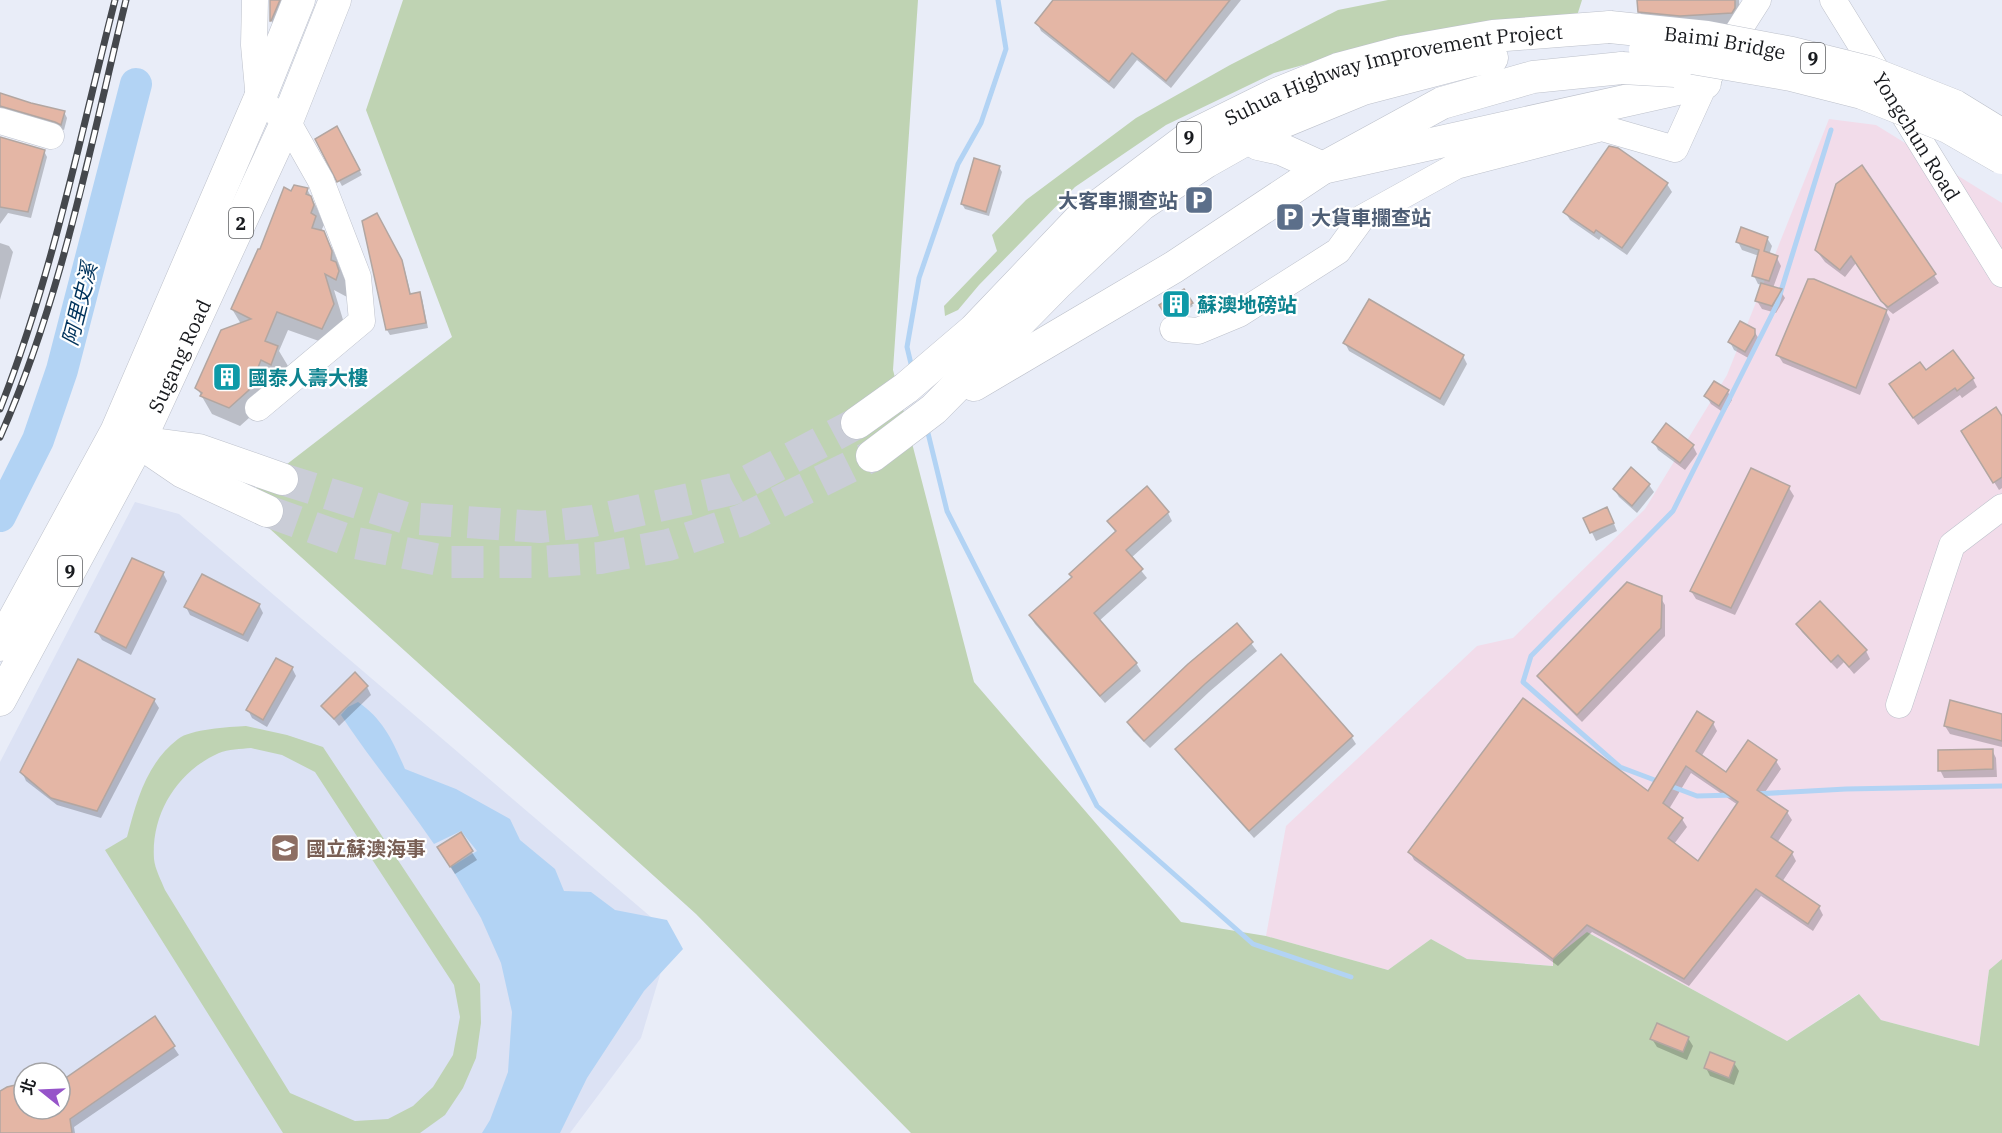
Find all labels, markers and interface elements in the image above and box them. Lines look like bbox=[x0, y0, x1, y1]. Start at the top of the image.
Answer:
street label: Suhua Highway Improvement Project bbox=[1220, 17, 1564, 131]
street label: Baimi Bridge bbox=[1663, 19, 1788, 65]
road number: 9 bbox=[1801, 43, 1825, 73]
street label: Yongchun Road bbox=[1867, 67, 1967, 206]
road number: 9 bbox=[1177, 122, 1201, 152]
parking icon: 大客車攔查站 bbox=[1183, 184, 1215, 216]
place label: 大客車攔查站 bbox=[1058, 187, 1178, 214]
parking icon: 大貨車攔查站 bbox=[1274, 201, 1306, 233]
place label: 大貨車攔查站 bbox=[1311, 204, 1431, 231]
road number: 2 bbox=[229, 208, 253, 238]
water label: 阿里史溪 bbox=[55, 257, 103, 348]
building icon: 蘇澳地磅站 bbox=[1160, 288, 1192, 320]
place label: 蘇澳地磅站 bbox=[1197, 291, 1297, 318]
street label: Sugang Road bbox=[141, 295, 217, 417]
building icon: 國泰人壽大樓 bbox=[211, 361, 243, 393]
place label: 國泰人壽大樓 bbox=[248, 364, 368, 391]
road number: 9 bbox=[58, 556, 82, 586]
school or university icon: 國立蘇澳海事 bbox=[269, 832, 301, 864]
place label: 國立蘇澳海事 bbox=[306, 835, 426, 862]
north arrow bbox=[12, 1061, 72, 1121]
text: 北 bbox=[16, 1076, 40, 1097]

